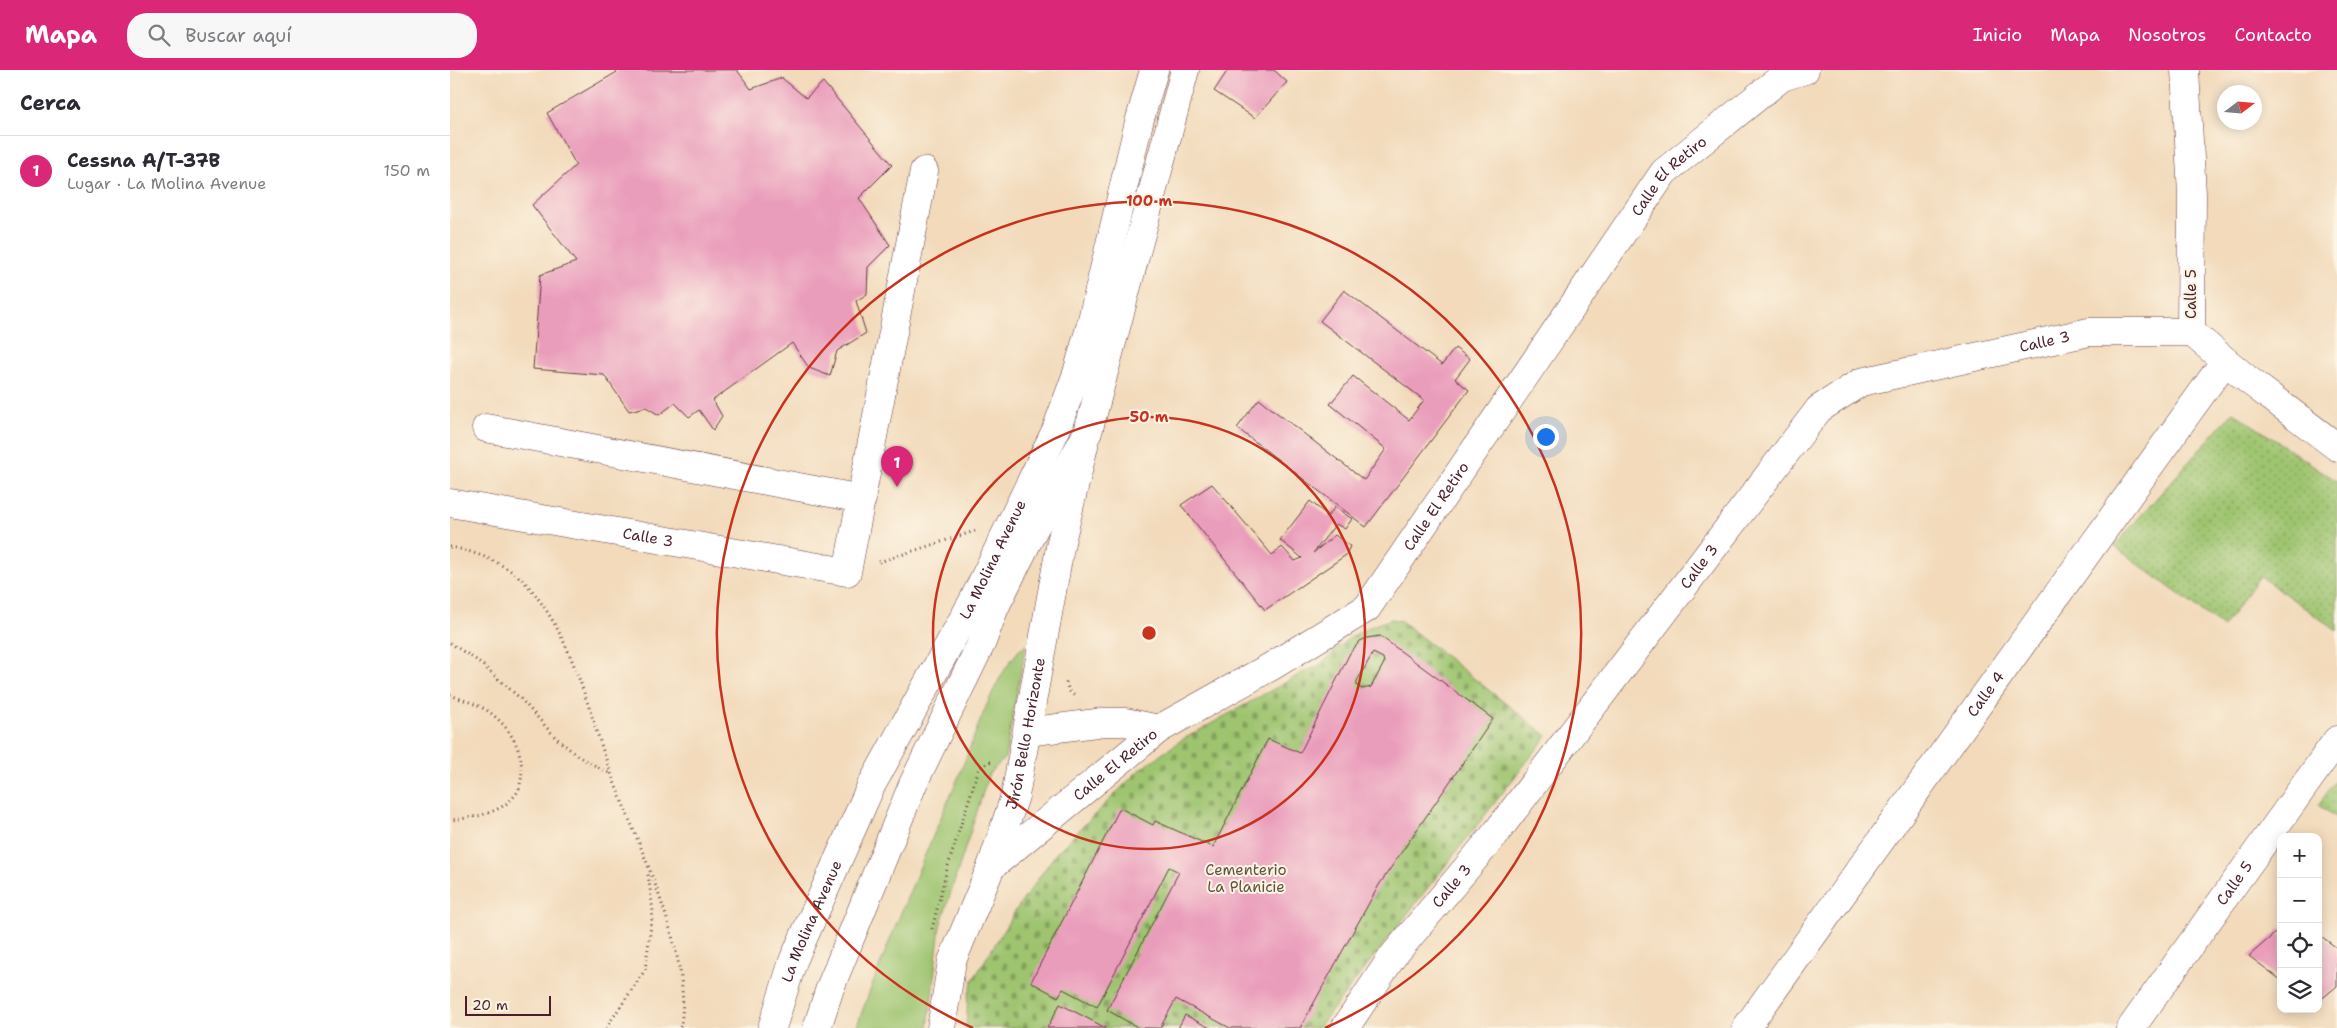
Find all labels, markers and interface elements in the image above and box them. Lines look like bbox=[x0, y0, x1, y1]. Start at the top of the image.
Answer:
search box bbox=[127, 13, 477, 58]
text: Mapa bbox=[25, 19, 97, 51]
icon: search bbox=[145, 21, 173, 49]
text: Buscar aquí bbox=[185, 23, 292, 48]
text: Inicio bbox=[1973, 23, 2022, 47]
text: Mapa bbox=[2050, 23, 2100, 47]
text: Nosotros bbox=[2128, 23, 2206, 47]
text: Contacto bbox=[2234, 23, 2312, 47]
north arrow bbox=[2217, 85, 2262, 130]
text: Cerca bbox=[20, 89, 81, 117]
street label: Calle El Retiro bbox=[1627, 132, 1711, 220]
text: Cessna A/T-37B bbox=[67, 148, 220, 173]
text: 1 bbox=[32, 160, 40, 181]
text: 150 m bbox=[383, 160, 430, 181]
text: Lugar · La Molina Avenue bbox=[67, 173, 266, 194]
text: 100 m bbox=[1126, 191, 1172, 211]
street label: Calle 5 bbox=[2181, 269, 2201, 319]
street label: Calle 3 bbox=[2018, 326, 2072, 357]
text: 50 m bbox=[1130, 407, 1169, 427]
your location bbox=[1533, 424, 1559, 450]
pin: 1 bbox=[881, 446, 913, 487]
street label: Calle El Retiro bbox=[1399, 458, 1474, 555]
street label: La Molina Avenue bbox=[955, 496, 1031, 623]
street label: Calle 3 bbox=[621, 523, 675, 552]
street label: Calle 3 bbox=[1676, 540, 1723, 593]
centre of rings bbox=[1140, 624, 1158, 642]
street label: Jirón Bello Horizonte bbox=[1001, 656, 1050, 812]
street label: Calle 4 bbox=[1963, 667, 2009, 721]
street label: Calle El Retiro bbox=[1069, 724, 1162, 805]
map controls bbox=[2277, 833, 2322, 1013]
button: + bbox=[2277, 833, 2322, 878]
street label: La Molina Avenue bbox=[777, 857, 847, 985]
street label: Calle 5 bbox=[2212, 857, 2257, 909]
park label: Cementerio La Planicie bbox=[1205, 860, 1287, 897]
street label: Calle 3 bbox=[1428, 860, 1476, 912]
button: − bbox=[2277, 878, 2322, 923]
button: locate bbox=[2277, 923, 2322, 968]
button: layers bbox=[2277, 968, 2322, 1013]
scale bar bbox=[465, 993, 551, 1016]
text: 20 m bbox=[472, 996, 508, 1014]

